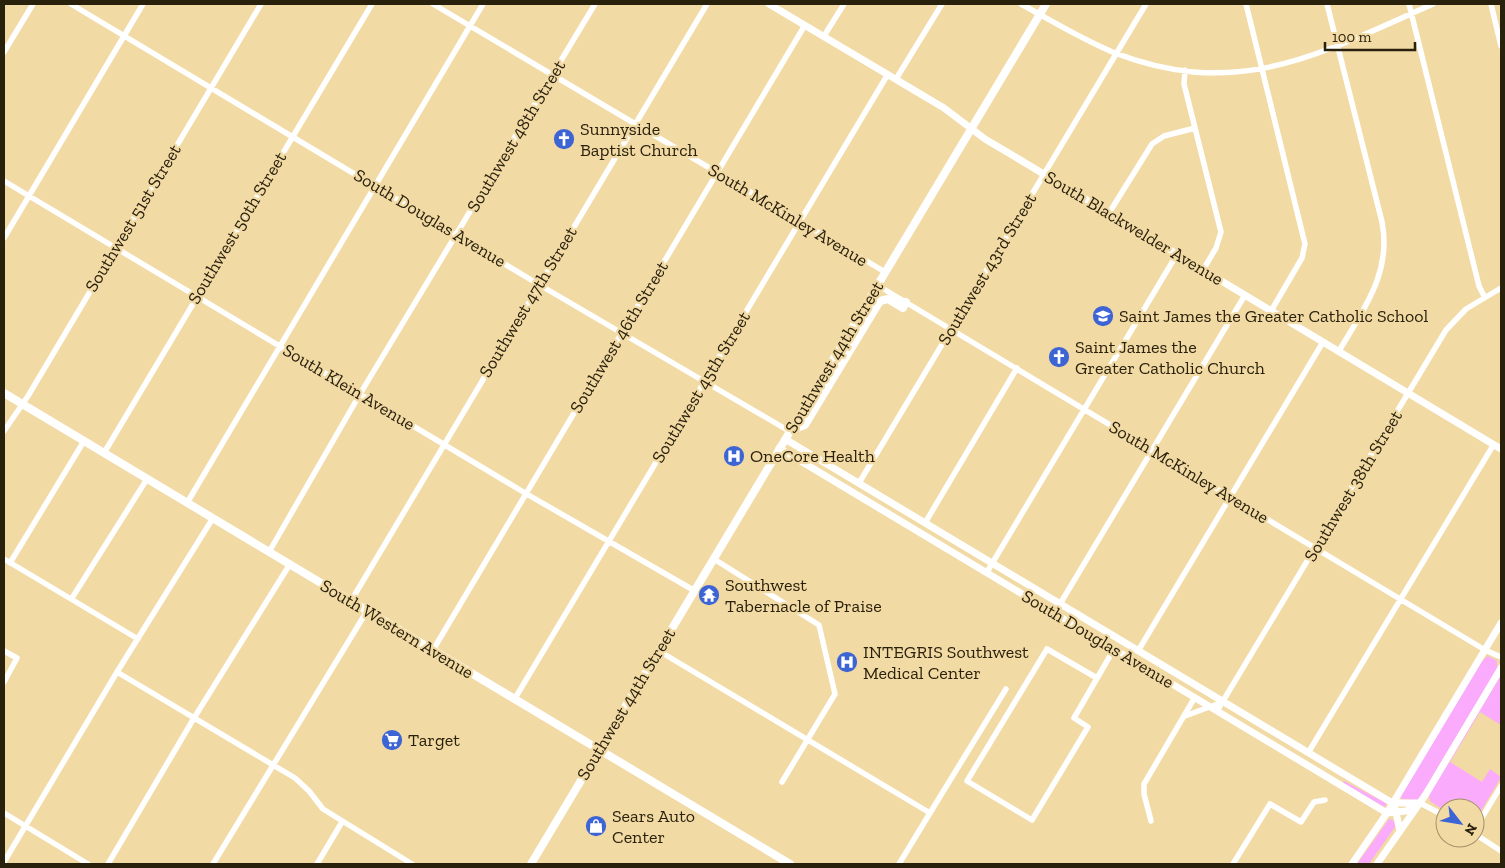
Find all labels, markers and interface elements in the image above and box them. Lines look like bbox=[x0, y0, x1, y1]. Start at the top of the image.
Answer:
scale bar bbox=[1325, 20, 1415, 52]
text: 100 m bbox=[1332, 28, 1371, 46]
street label: Southwest 48th Street bbox=[462, 56, 570, 216]
place label: Sunnyside Baptist Church bbox=[580, 118, 698, 161]
church icon: Sunnyside Baptist Church bbox=[552, 127, 576, 151]
street label: Southwest 51st Street bbox=[80, 140, 186, 296]
street label: Southwest 50th Street bbox=[183, 148, 291, 308]
street label: South McKinley Avenue bbox=[704, 159, 872, 271]
street label: South Douglas Avenue bbox=[350, 164, 510, 272]
street label: South Blackwelder Avenue bbox=[1041, 166, 1227, 290]
street label: Southwest 43rd Street bbox=[933, 189, 1041, 349]
street label: Southwest 47th Street bbox=[474, 222, 582, 381]
street label: Southwest 46th Street bbox=[565, 257, 673, 417]
street label: Southwest 44th Street bbox=[780, 277, 888, 437]
school or university icon: Saint James the Greater Catholic School bbox=[1091, 304, 1115, 328]
place label: Saint James the Greater Catholic School bbox=[1119, 305, 1428, 327]
street label: Southwest 45th Street bbox=[647, 307, 755, 467]
place label: Saint James the Greater Catholic Church bbox=[1075, 336, 1265, 379]
street label: South Klein Avenue bbox=[279, 339, 419, 435]
church icon: Saint James the Greater Catholic Church bbox=[1047, 345, 1071, 369]
street label: Southwest 38th Street bbox=[1299, 406, 1407, 566]
street label: South McKinley Avenue bbox=[1105, 416, 1273, 528]
hospital icon: OneCore Health bbox=[722, 444, 746, 468]
place label: OneCore Health bbox=[750, 445, 875, 467]
place label: Southwest Tabernacle of Praise bbox=[725, 574, 882, 617]
street label: South Western Avenue bbox=[316, 575, 478, 683]
temple icon: Southwest Tabernacle of Praise bbox=[697, 583, 721, 607]
street label: South Douglas Avenue bbox=[1018, 585, 1178, 693]
street label: Southwest 44th Street bbox=[572, 624, 680, 784]
place label: INTEGRIS Southwest Medical Center bbox=[863, 641, 1029, 684]
hospital icon: INTEGRIS Southwest Medical Center bbox=[835, 650, 859, 674]
supermarket icon: Target bbox=[380, 728, 404, 752]
place label: Target bbox=[408, 729, 460, 751]
north arrow bbox=[1435, 798, 1485, 848]
place label: Sears Auto Center bbox=[612, 805, 695, 848]
shop icon: Sears Auto Center bbox=[584, 814, 608, 838]
text: N bbox=[1461, 820, 1481, 839]

